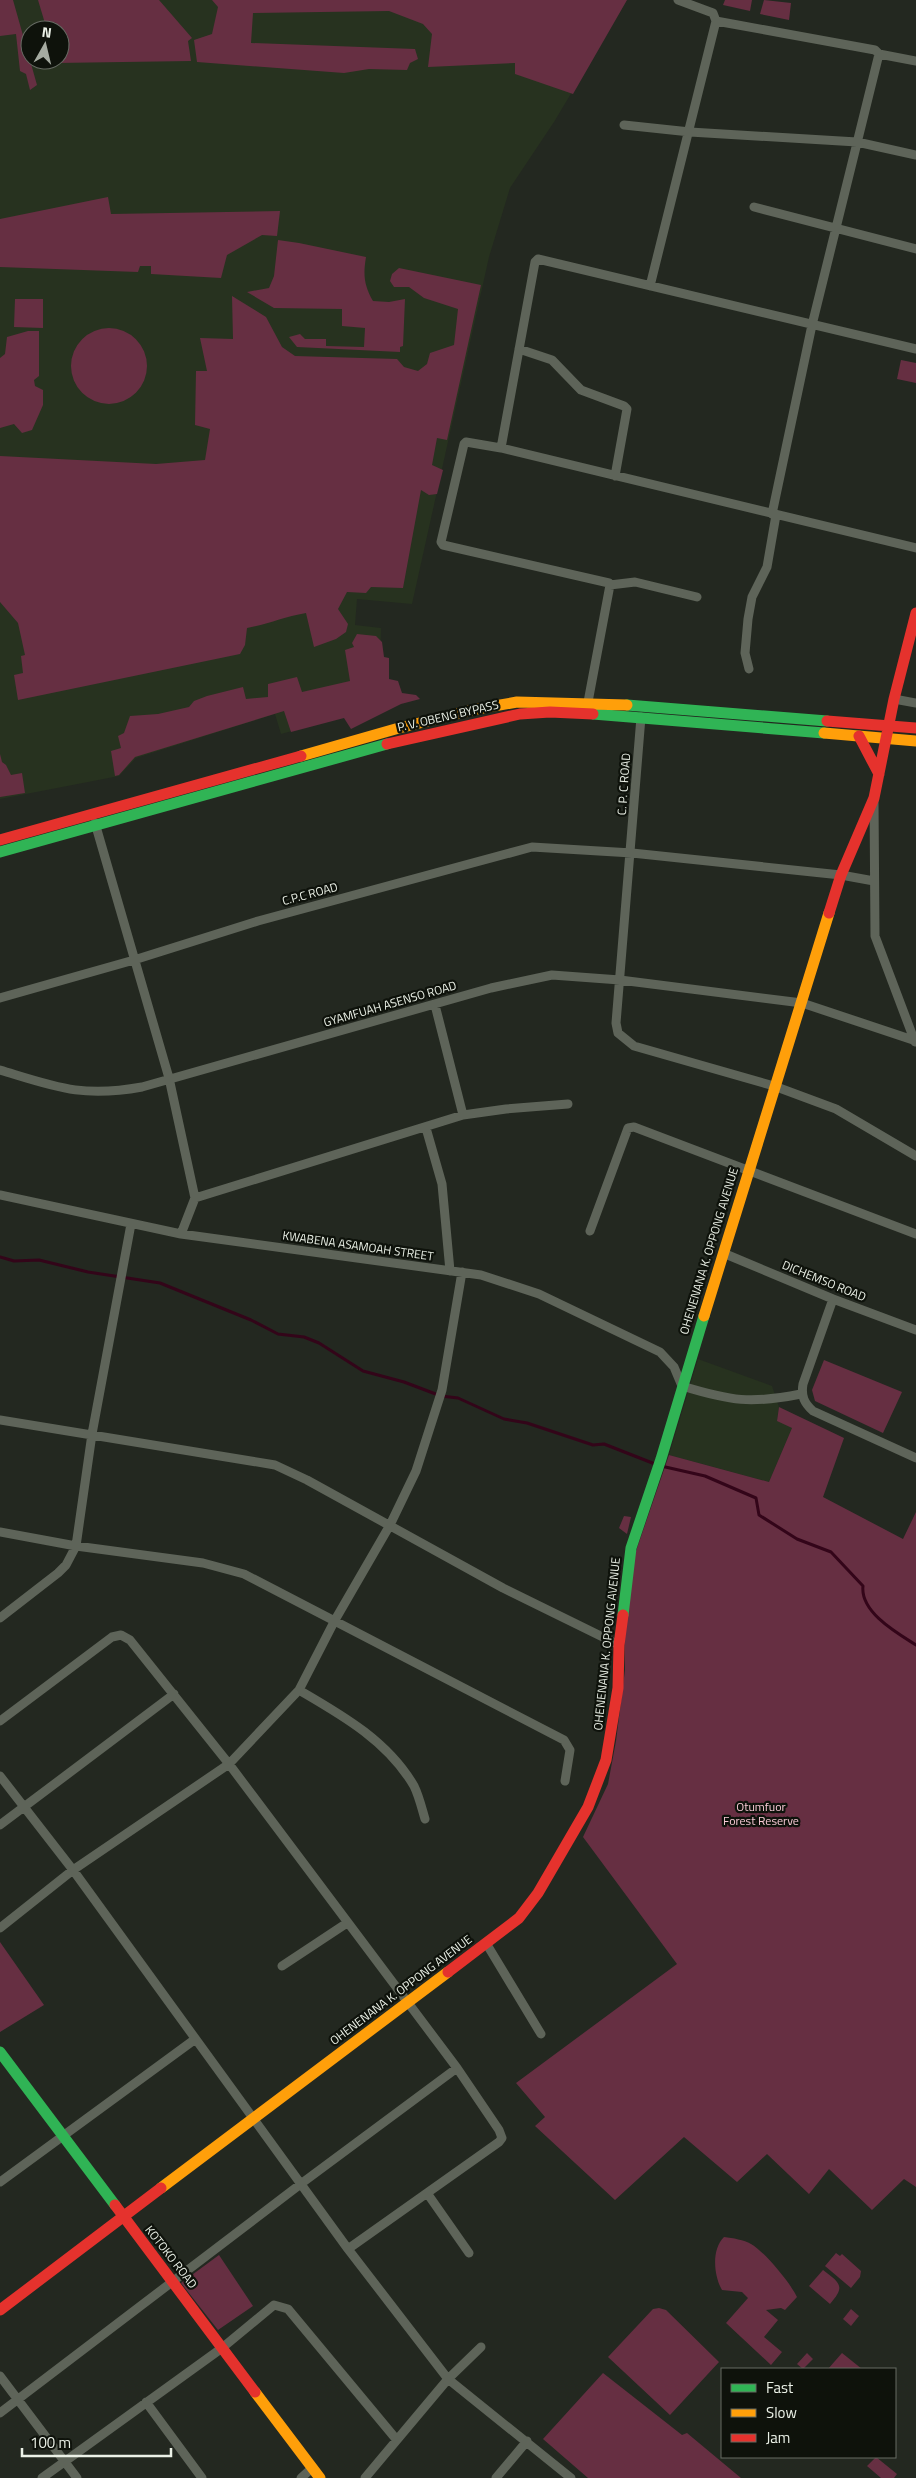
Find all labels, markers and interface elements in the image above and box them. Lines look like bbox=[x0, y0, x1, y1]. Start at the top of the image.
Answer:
north arrow bbox=[20, 20, 70, 70]
text: N bbox=[41, 21, 53, 43]
street label: P. V. OBENG BYPASS bbox=[395, 695, 500, 736]
street label: C. P. C ROAD bbox=[612, 752, 635, 816]
street label: C.P.C ROAD bbox=[280, 877, 340, 910]
street label: GYAMFUAH ASENSO ROAD bbox=[321, 975, 459, 1032]
street label: OHENENANA K. OPPONG AVENUE bbox=[674, 1165, 743, 1337]
street label: KWABENA ASAMOAH STREET bbox=[281, 1225, 436, 1266]
street label: DICHEMSO ROAD bbox=[779, 1255, 869, 1306]
street label: OHENENANA K. OPPONG AVENUE bbox=[588, 1556, 625, 1731]
park label: Otumfuor Forest Reserve bbox=[723, 1797, 799, 1830]
street label: OHENENANA K. OPPONG AVENUE bbox=[326, 1930, 476, 2049]
street label: KOTOKO ROAD bbox=[141, 2221, 202, 2293]
legend bbox=[721, 2368, 896, 2458]
text: Fast bbox=[766, 2376, 794, 2399]
text: Slow bbox=[766, 2401, 797, 2424]
scale bar bbox=[22, 2426, 171, 2458]
text: Jam bbox=[766, 2426, 790, 2449]
text: 100 m bbox=[30, 2431, 71, 2454]

